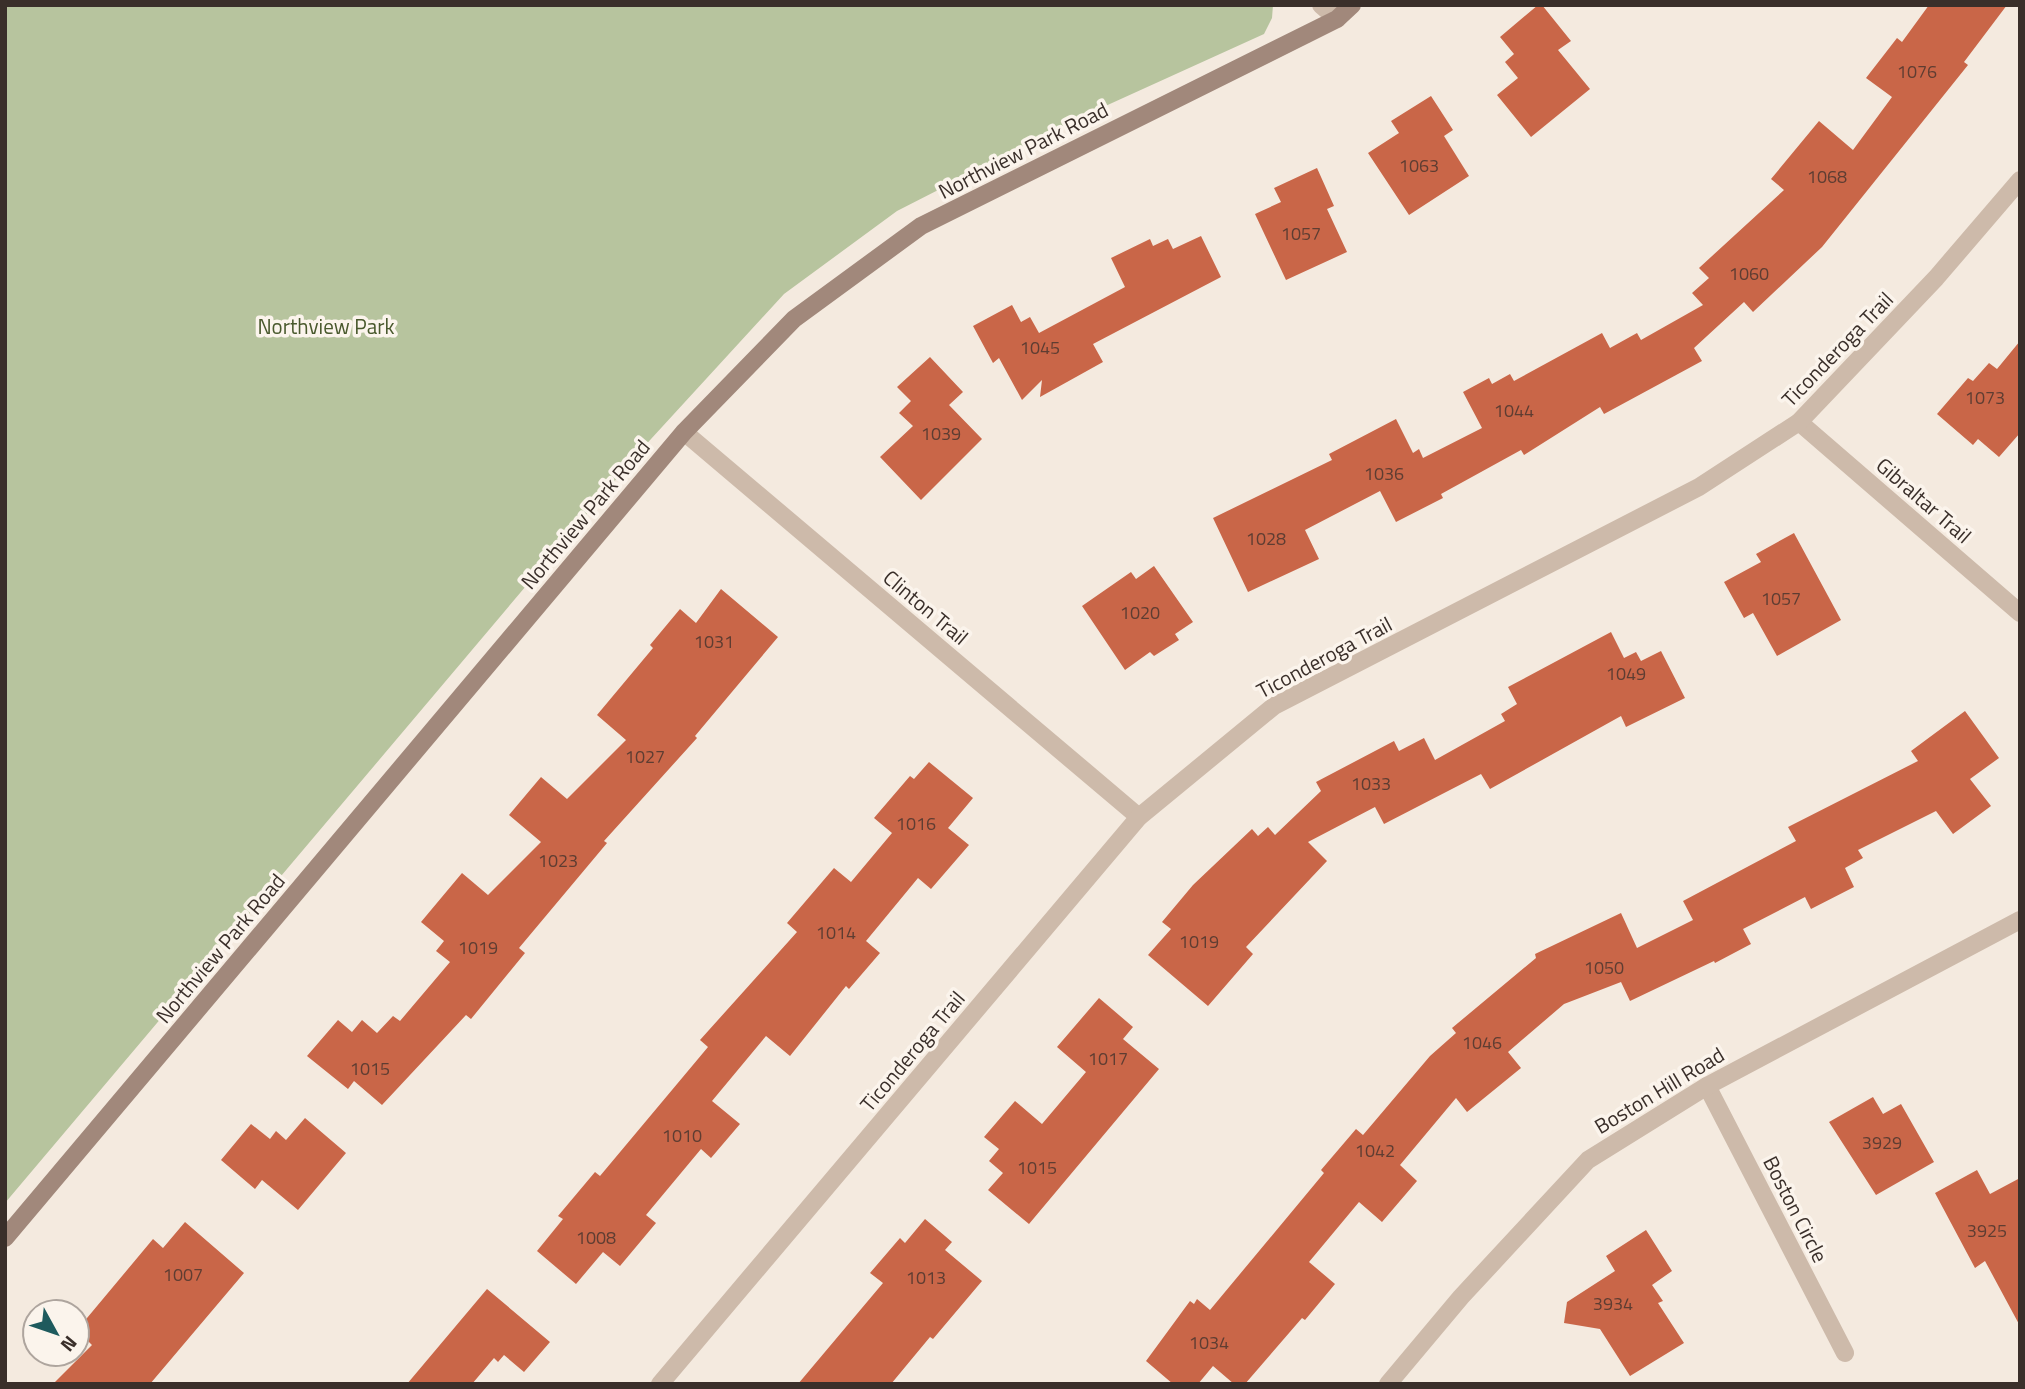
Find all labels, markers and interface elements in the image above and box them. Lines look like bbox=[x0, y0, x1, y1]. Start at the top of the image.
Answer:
house number: 1076 bbox=[1897, 58, 1937, 85]
street label: Northview Park Road bbox=[932, 93, 1114, 207]
house number: 1063 bbox=[1399, 152, 1439, 179]
house number: 1068 bbox=[1807, 163, 1847, 190]
house number: 1057 bbox=[1281, 220, 1321, 247]
house number: 1060 bbox=[1729, 260, 1769, 287]
street label: Ticonderoga Trail bbox=[1774, 284, 1900, 414]
park label: Northview Park bbox=[257, 310, 395, 342]
house number: 1045 bbox=[1020, 334, 1060, 361]
house number: 1073 bbox=[1965, 384, 2005, 411]
house number: 1044 bbox=[1494, 397, 1534, 424]
house number: 1039 bbox=[921, 420, 961, 447]
street label: Northview Park Road bbox=[513, 432, 657, 596]
street label: Gibraltar Trail bbox=[1869, 449, 1979, 551]
house number: 1036 bbox=[1364, 460, 1404, 487]
house number: 1028 bbox=[1246, 525, 1286, 552]
street label: Clinton Trail bbox=[876, 562, 976, 652]
house number: 1057 bbox=[1761, 585, 1801, 612]
house number: 1020 bbox=[1120, 599, 1160, 626]
street label: Ticonderoga Trail bbox=[1251, 608, 1397, 706]
house number: 1031 bbox=[694, 628, 734, 655]
house number: 1049 bbox=[1606, 660, 1646, 687]
house number: 1027 bbox=[625, 743, 665, 770]
house number: 1033 bbox=[1351, 770, 1391, 797]
house number: 1016 bbox=[896, 810, 936, 837]
house number: 1023 bbox=[538, 847, 578, 874]
street label: Northview Park Road bbox=[148, 866, 292, 1030]
house number: 1014 bbox=[816, 919, 856, 946]
house number: 1019 bbox=[1179, 928, 1219, 955]
house number: 1019 bbox=[458, 934, 498, 961]
house number: 1050 bbox=[1584, 954, 1624, 981]
street label: Ticonderoga Trail bbox=[852, 984, 972, 1118]
house number: 1046 bbox=[1462, 1029, 1502, 1056]
street label: Boston Hill Road bbox=[1588, 1039, 1730, 1141]
house number: 1017 bbox=[1088, 1045, 1128, 1072]
house number: 1015 bbox=[350, 1055, 390, 1082]
house number: 1010 bbox=[662, 1122, 702, 1149]
house number: 3929 bbox=[1862, 1129, 1902, 1156]
house number: 1042 bbox=[1355, 1137, 1395, 1164]
street label: Boston Circle bbox=[1755, 1150, 1837, 1268]
house number: 1015 bbox=[1017, 1154, 1057, 1181]
house number: 3925 bbox=[1967, 1217, 2007, 1244]
house number: 1008 bbox=[576, 1224, 616, 1251]
house number: 1007 bbox=[163, 1261, 203, 1288]
house number: 1013 bbox=[906, 1264, 946, 1291]
house number: 3934 bbox=[1593, 1290, 1633, 1317]
north arrow bbox=[21, 1298, 91, 1368]
house number: 1034 bbox=[1189, 1329, 1229, 1356]
text: N bbox=[54, 1330, 85, 1359]

